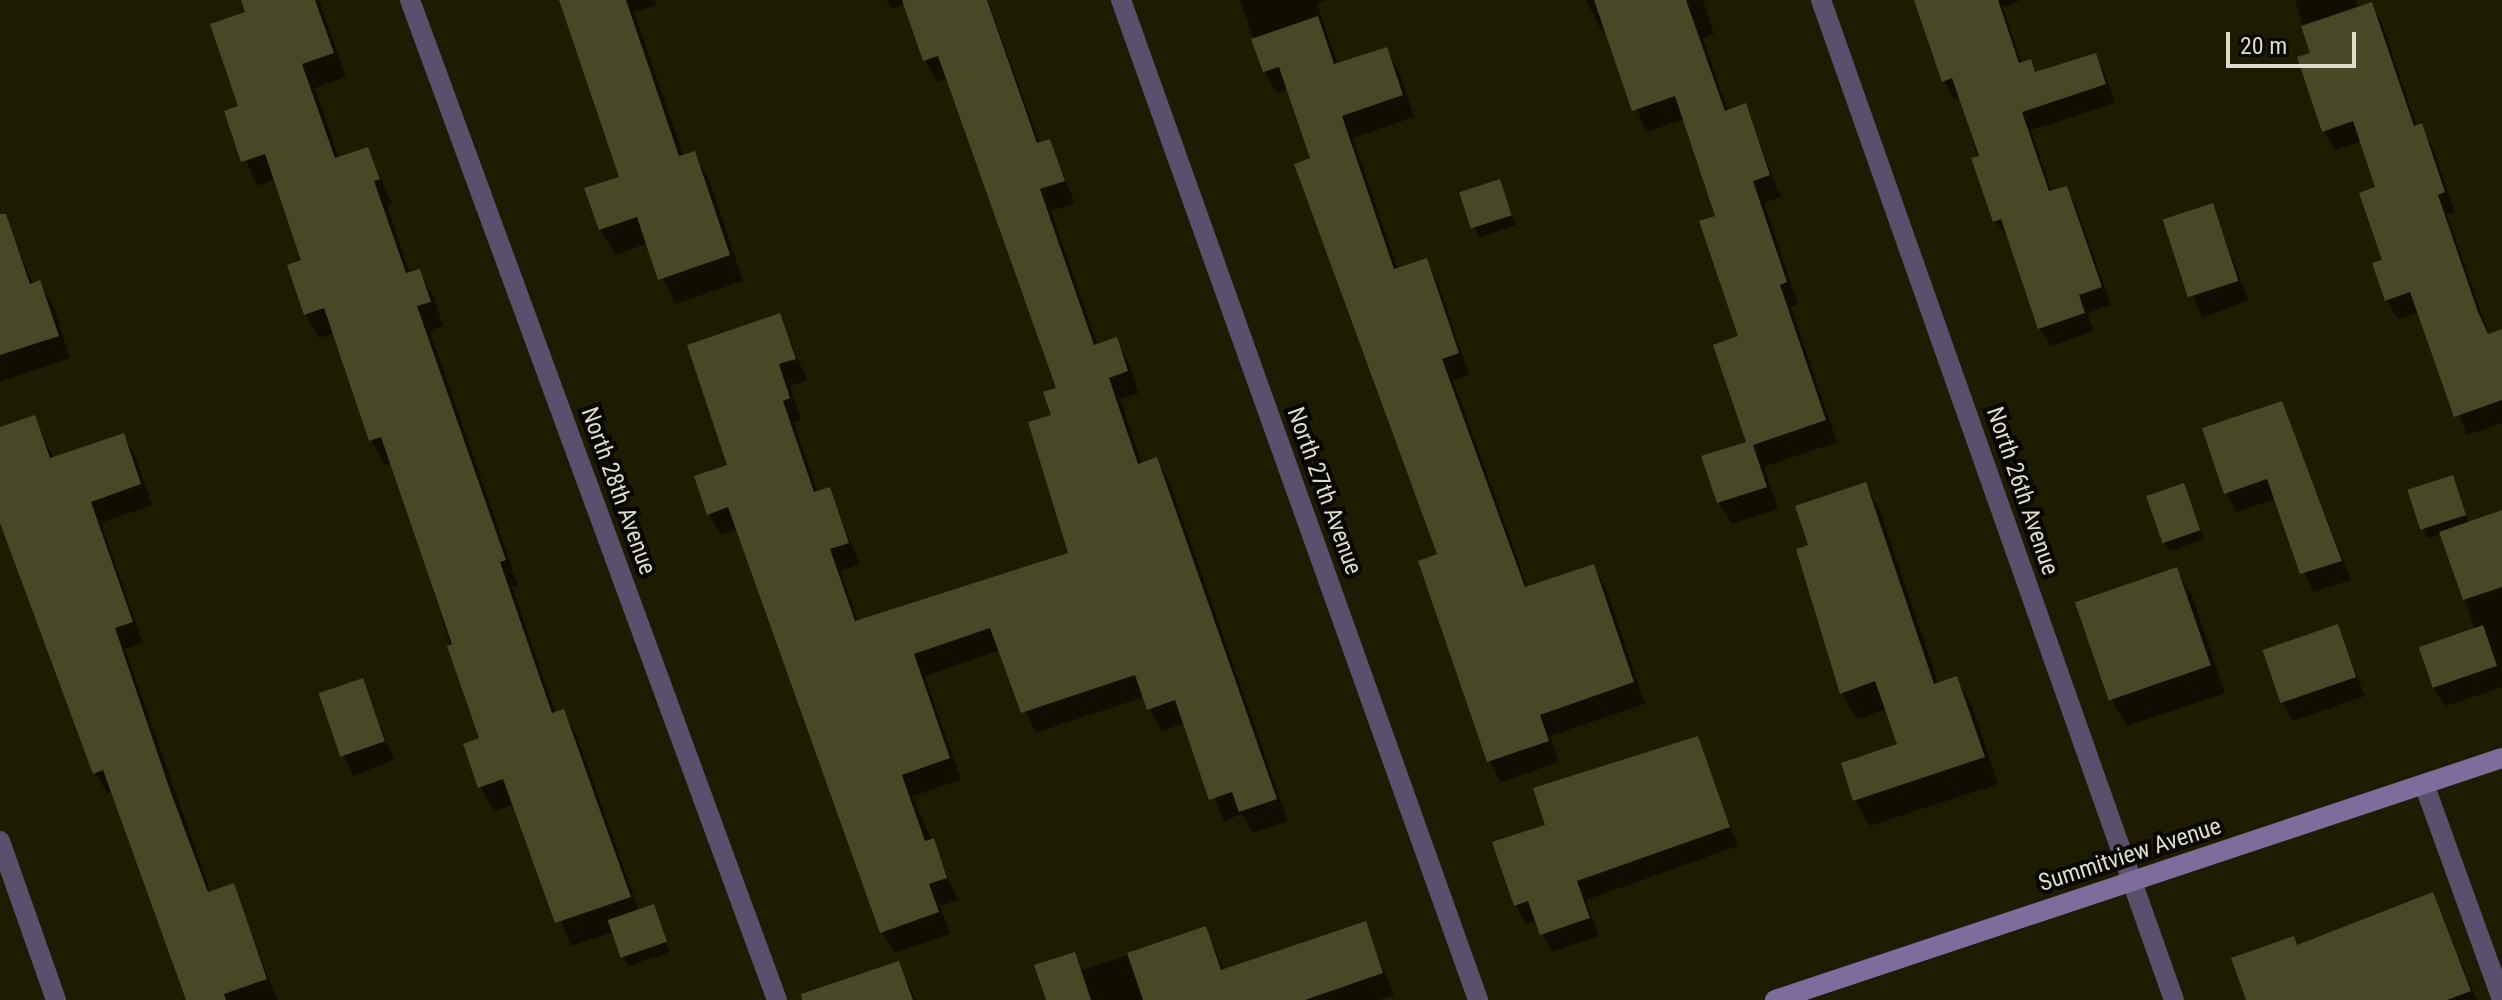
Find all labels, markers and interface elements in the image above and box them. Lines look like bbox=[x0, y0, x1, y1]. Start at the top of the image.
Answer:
scale bar bbox=[2230, 16, 2360, 66]
text: 20 m bbox=[2240, 32, 2287, 60]
street label: North 28th Avenue bbox=[574, 403, 662, 579]
street label: North 27th Avenue bbox=[1280, 403, 1368, 579]
street label: North 26th Avenue bbox=[1980, 403, 2064, 579]
street label: Summitview Avenue bbox=[2035, 812, 2225, 898]

